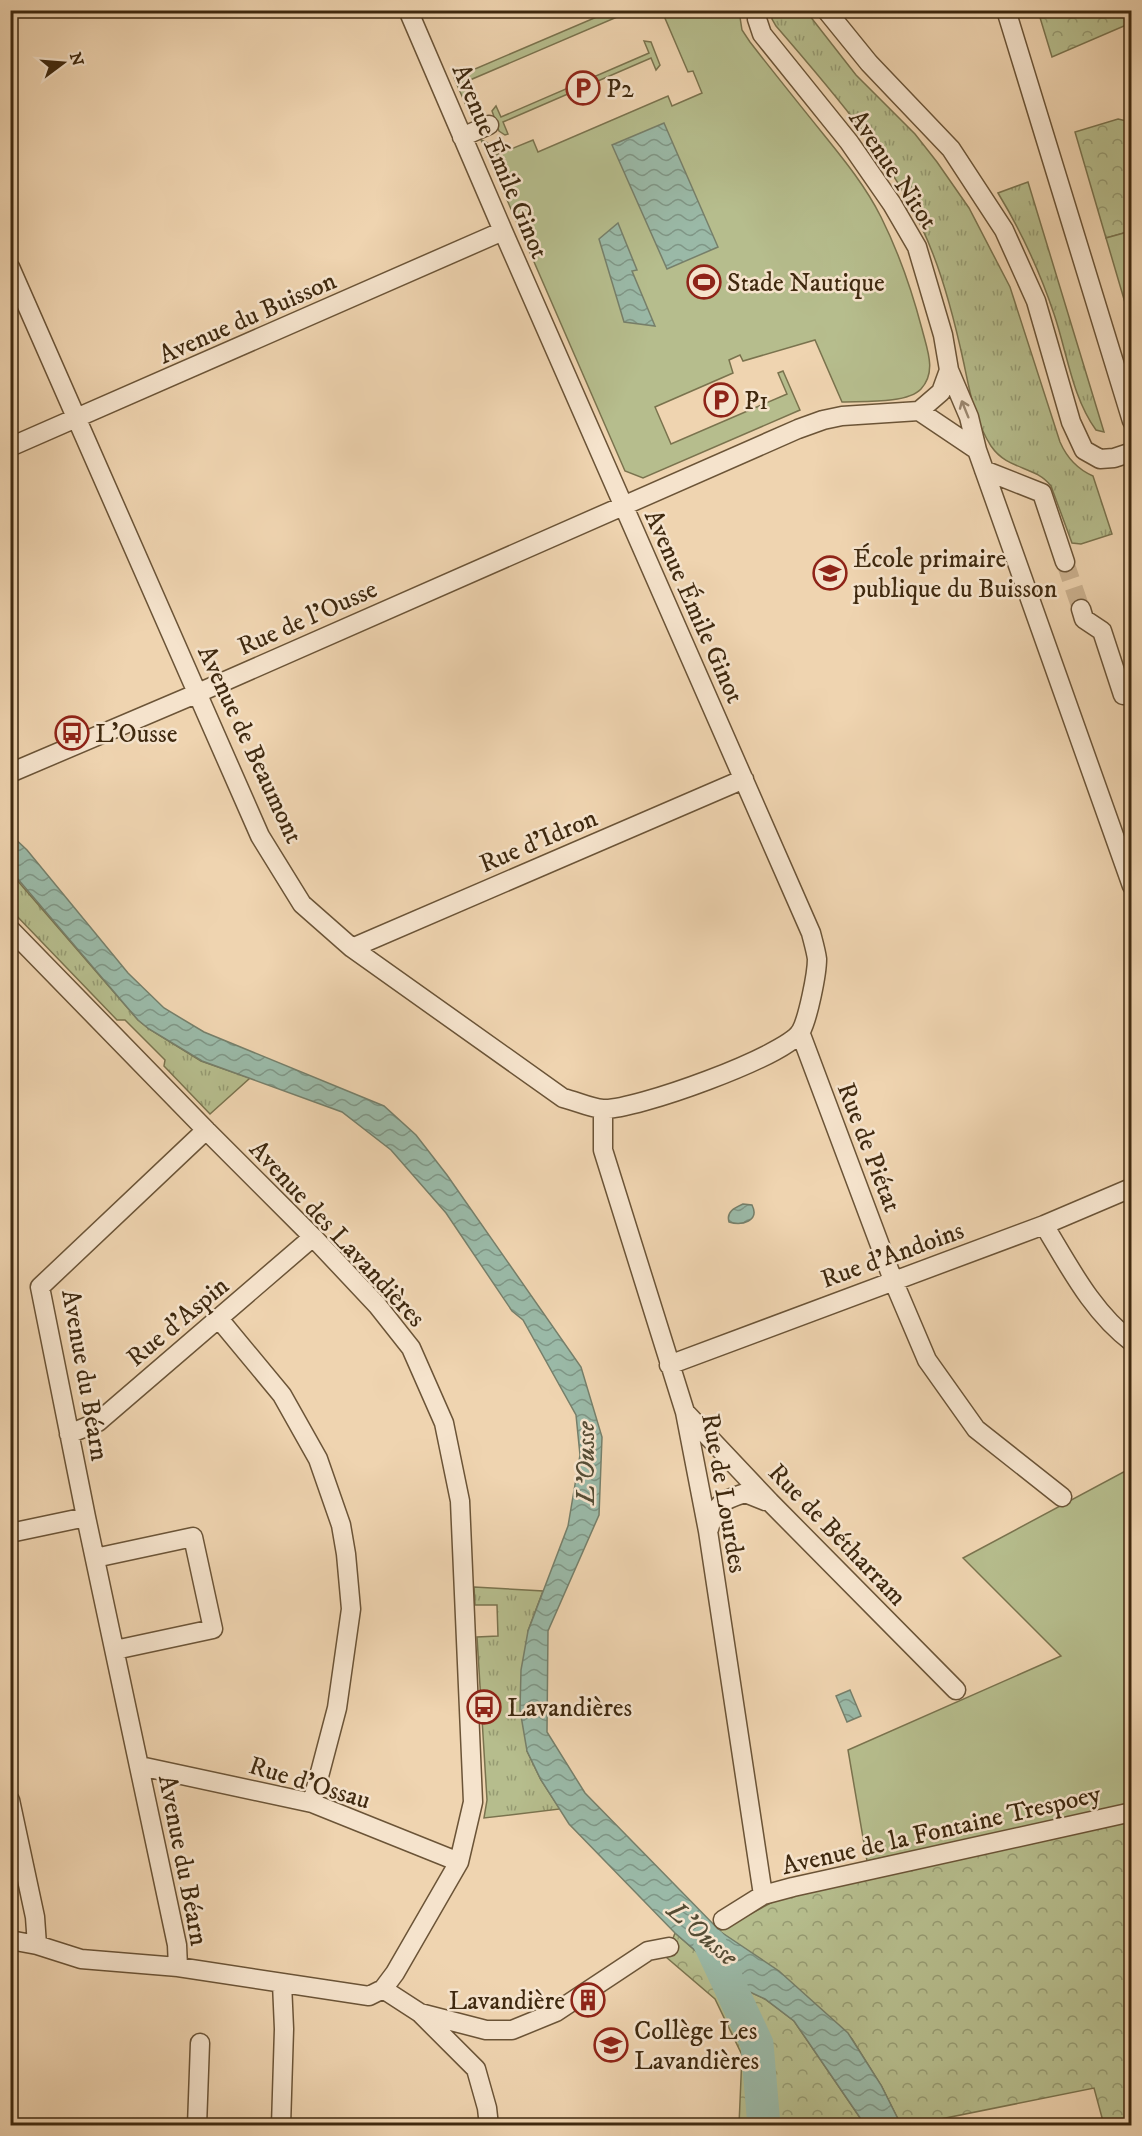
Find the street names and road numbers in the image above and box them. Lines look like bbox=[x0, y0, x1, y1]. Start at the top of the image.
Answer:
street label: Avenue Émile Ginot bbox=[444, 59, 556, 264]
street label: Avenue Nitot bbox=[841, 104, 945, 236]
street label: Avenue du Buisson bbox=[154, 264, 342, 372]
street label: Avenue Émile Ginot bbox=[636, 505, 751, 709]
street label: Rue de l'Ousse bbox=[233, 573, 382, 664]
street label: Avenue de Beaumont bbox=[189, 640, 310, 849]
street label: Rue d'Idron bbox=[475, 802, 603, 881]
street label: Rue de Piétat bbox=[829, 1078, 908, 1217]
street label: Avenue des Lavandières bbox=[242, 1134, 432, 1334]
street label: Rue d'Andoins bbox=[817, 1214, 968, 1296]
street label: Rue d'Aspin bbox=[120, 1270, 236, 1374]
street label: Avenue du Béarn bbox=[53, 1287, 116, 1464]
street label: Rue de Lourdes bbox=[693, 1411, 754, 1576]
street label: Rue de Bétharram bbox=[761, 1457, 913, 1613]
street label: Rue d'Ossau bbox=[245, 1749, 374, 1818]
street label: Avenue du Béarn bbox=[150, 1772, 215, 1949]
street label: Avenue de la Fontaine Trespoey bbox=[779, 1778, 1105, 1883]

